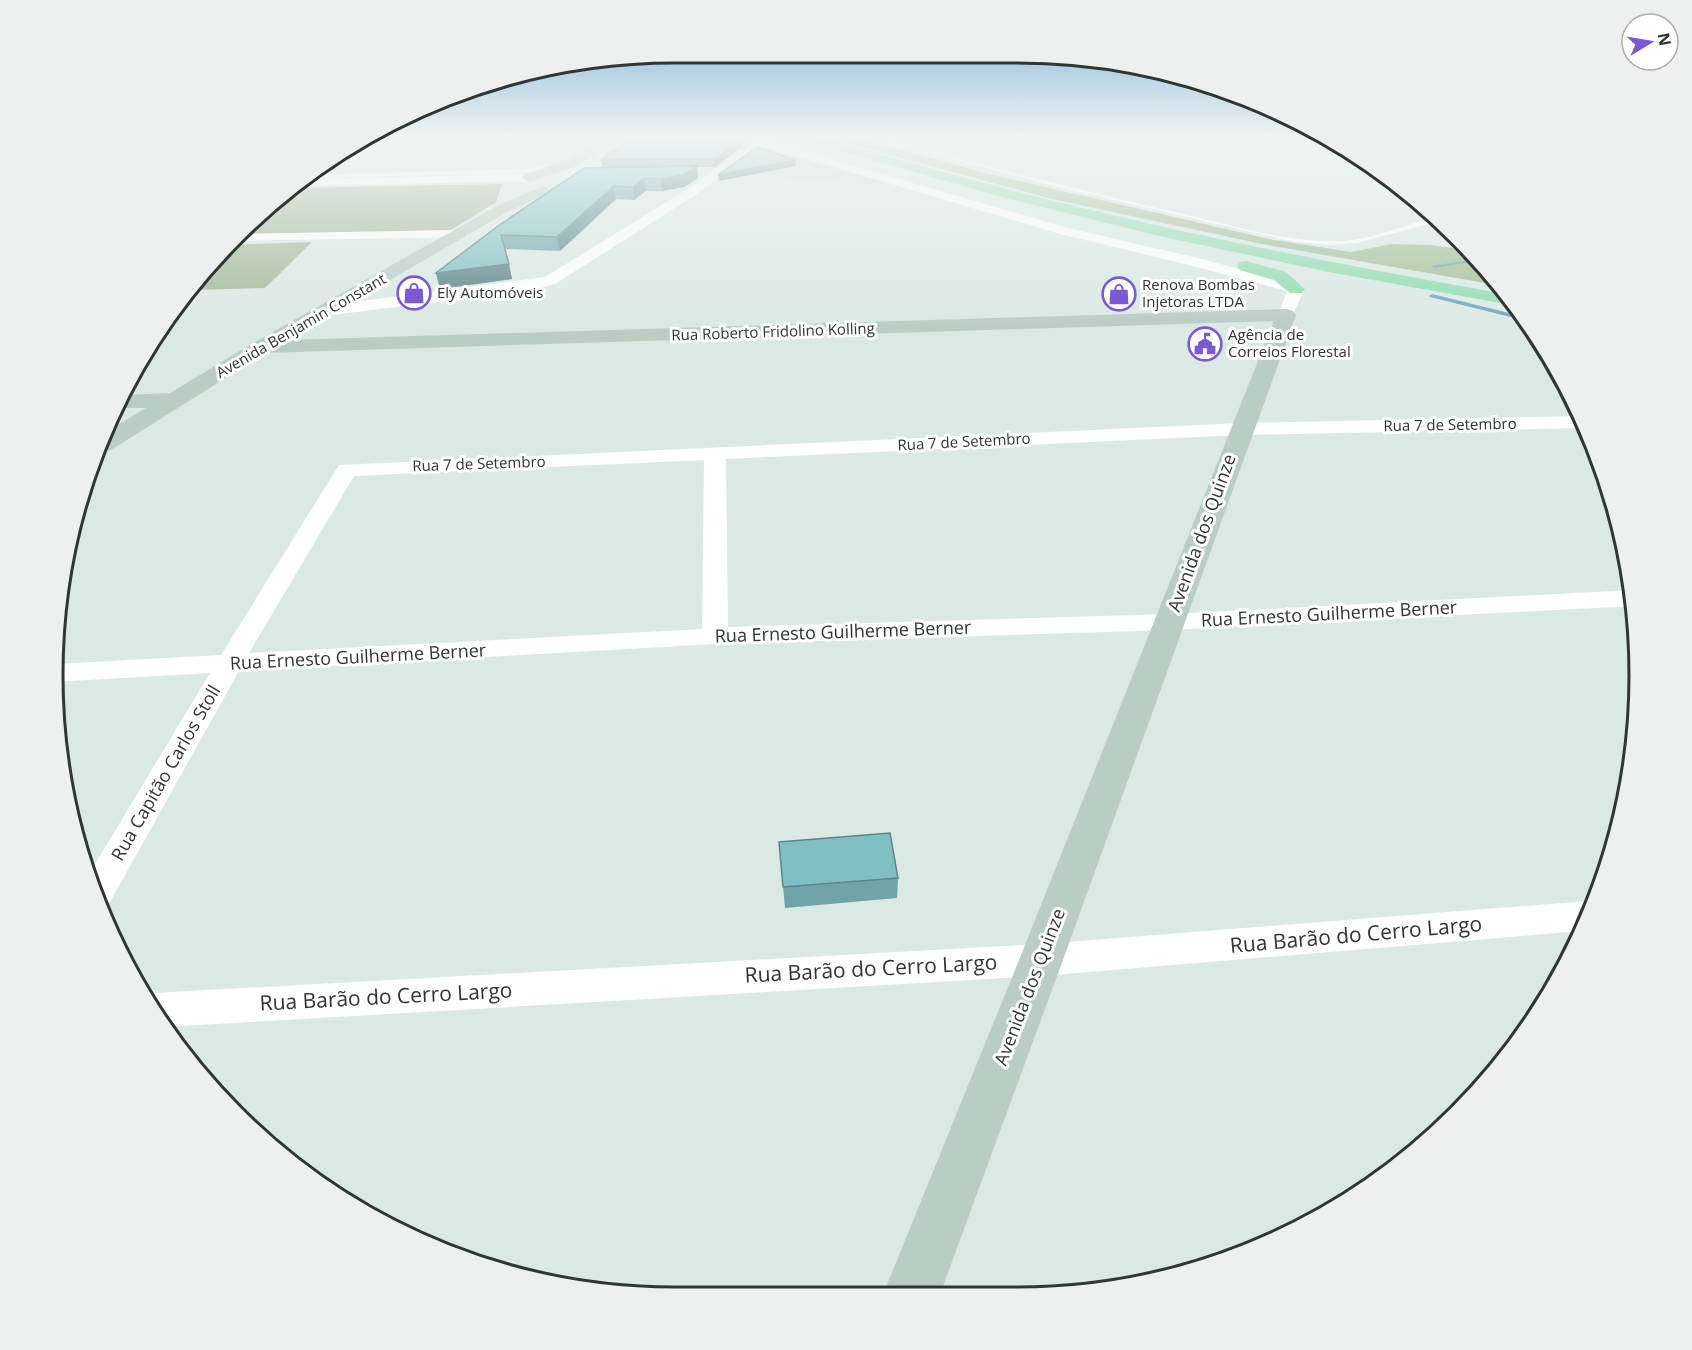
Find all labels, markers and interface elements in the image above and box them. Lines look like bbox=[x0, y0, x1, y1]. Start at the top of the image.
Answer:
north arrow bbox=[1620, 12, 1680, 72]
text: N bbox=[1653, 31, 1677, 48]
street label: Avenida Benjamin Constant bbox=[212, 268, 389, 382]
place label: Renova Bombas Injetoras LTDA bbox=[1142, 274, 1255, 311]
shop icon: Ely Automóveis bbox=[396, 275, 432, 311]
shop icon: Renova Bombas Injetoras LTDA bbox=[1101, 276, 1137, 312]
place label: Ely Automóveis bbox=[437, 282, 543, 302]
street label: Rua Roberto Fridolino Kolling bbox=[671, 317, 875, 345]
place label: Agência de Correios Florestal bbox=[1228, 324, 1351, 361]
public building icon: Agência de Correios Florestal bbox=[1187, 326, 1223, 362]
street label: Rua 7 de Setembro bbox=[1383, 413, 1517, 435]
street label: Rua 7 de Setembro bbox=[897, 428, 1031, 454]
street label: Rua 7 de Setembro bbox=[412, 451, 546, 475]
street label: Avenida dos Quinze bbox=[1161, 451, 1241, 615]
street label: Rua Ernesto Guilherme Berner bbox=[1200, 594, 1458, 632]
street label: Rua Ernesto Guilherme Berner bbox=[714, 615, 972, 647]
street label: Rua Ernesto Guilherme Berner bbox=[229, 637, 487, 675]
street label: Rua Capitão Carlos Stoll bbox=[105, 680, 225, 865]
street label: Avenida dos Quinze bbox=[988, 905, 1070, 1068]
street label: Rua Barão do Cerro Largo bbox=[1229, 909, 1483, 959]
street label: Rua Barão do Cerro Largo bbox=[744, 947, 998, 989]
street label: Rua Barão do Cerro Largo bbox=[259, 975, 513, 1017]

